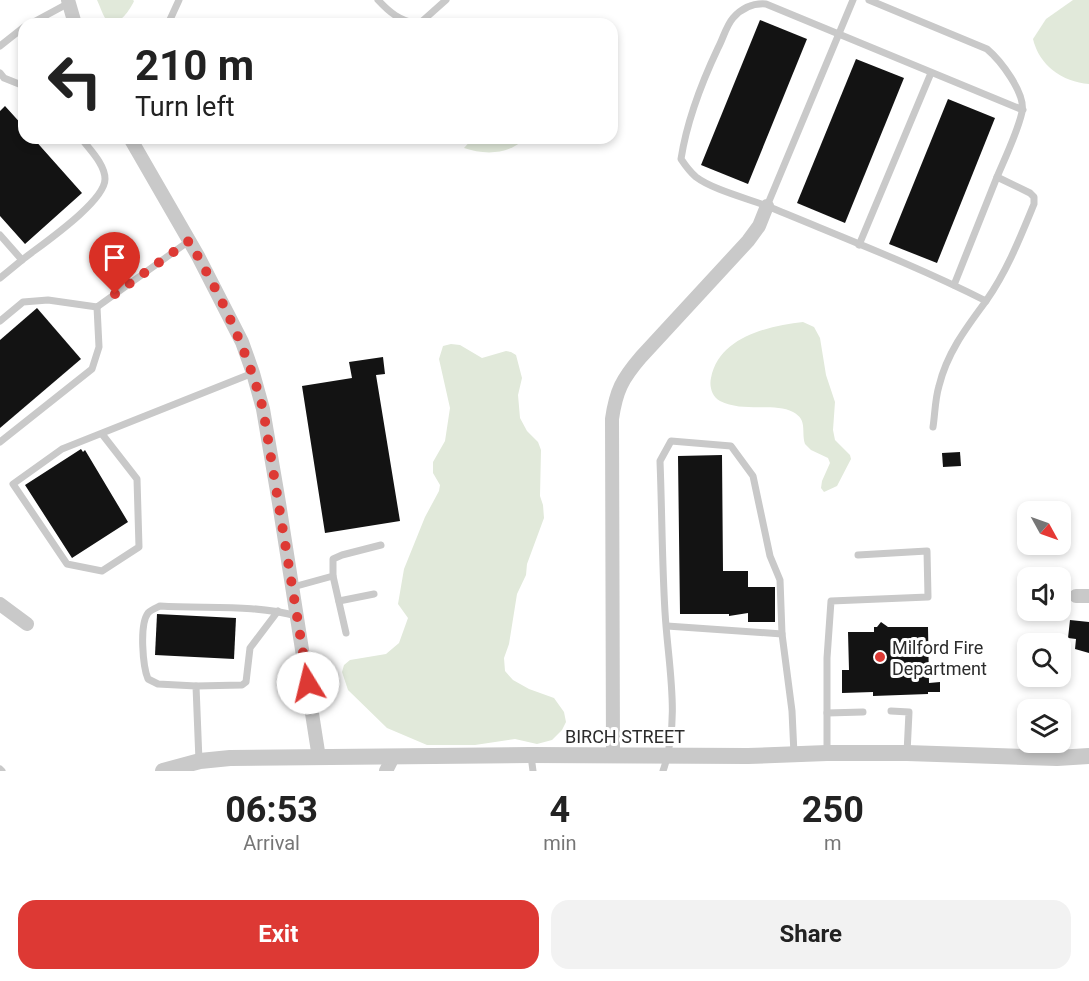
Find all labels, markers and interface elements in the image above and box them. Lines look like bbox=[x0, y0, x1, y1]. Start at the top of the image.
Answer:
text: 210 m bbox=[135, 41, 254, 90]
icon: left bbox=[36, 42, 114, 120]
text: Turn left bbox=[135, 91, 235, 123]
pin bbox=[89, 232, 140, 294]
icon: arrive bbox=[98, 241, 131, 274]
north arrow bbox=[1017, 501, 1071, 555]
map controls bbox=[1017, 501, 1071, 753]
button: sound bbox=[1017, 567, 1071, 621]
button: search bbox=[1017, 633, 1071, 687]
place label: Milford Fire Department bbox=[892, 637, 987, 679]
marker: Milford Fire Department bbox=[873, 650, 887, 664]
position arrow bbox=[276, 651, 340, 715]
button: layers bbox=[1017, 699, 1071, 753]
street label: BIRCH STREET bbox=[565, 726, 685, 747]
text: 06:53 bbox=[225, 789, 318, 831]
text: 4 bbox=[550, 789, 570, 831]
text: 250 bbox=[802, 789, 864, 831]
text: Arrival bbox=[243, 831, 300, 855]
text: min bbox=[543, 831, 577, 855]
text: m bbox=[824, 831, 842, 855]
button: Exit bbox=[18, 900, 539, 969]
button: Share bbox=[551, 900, 1071, 969]

